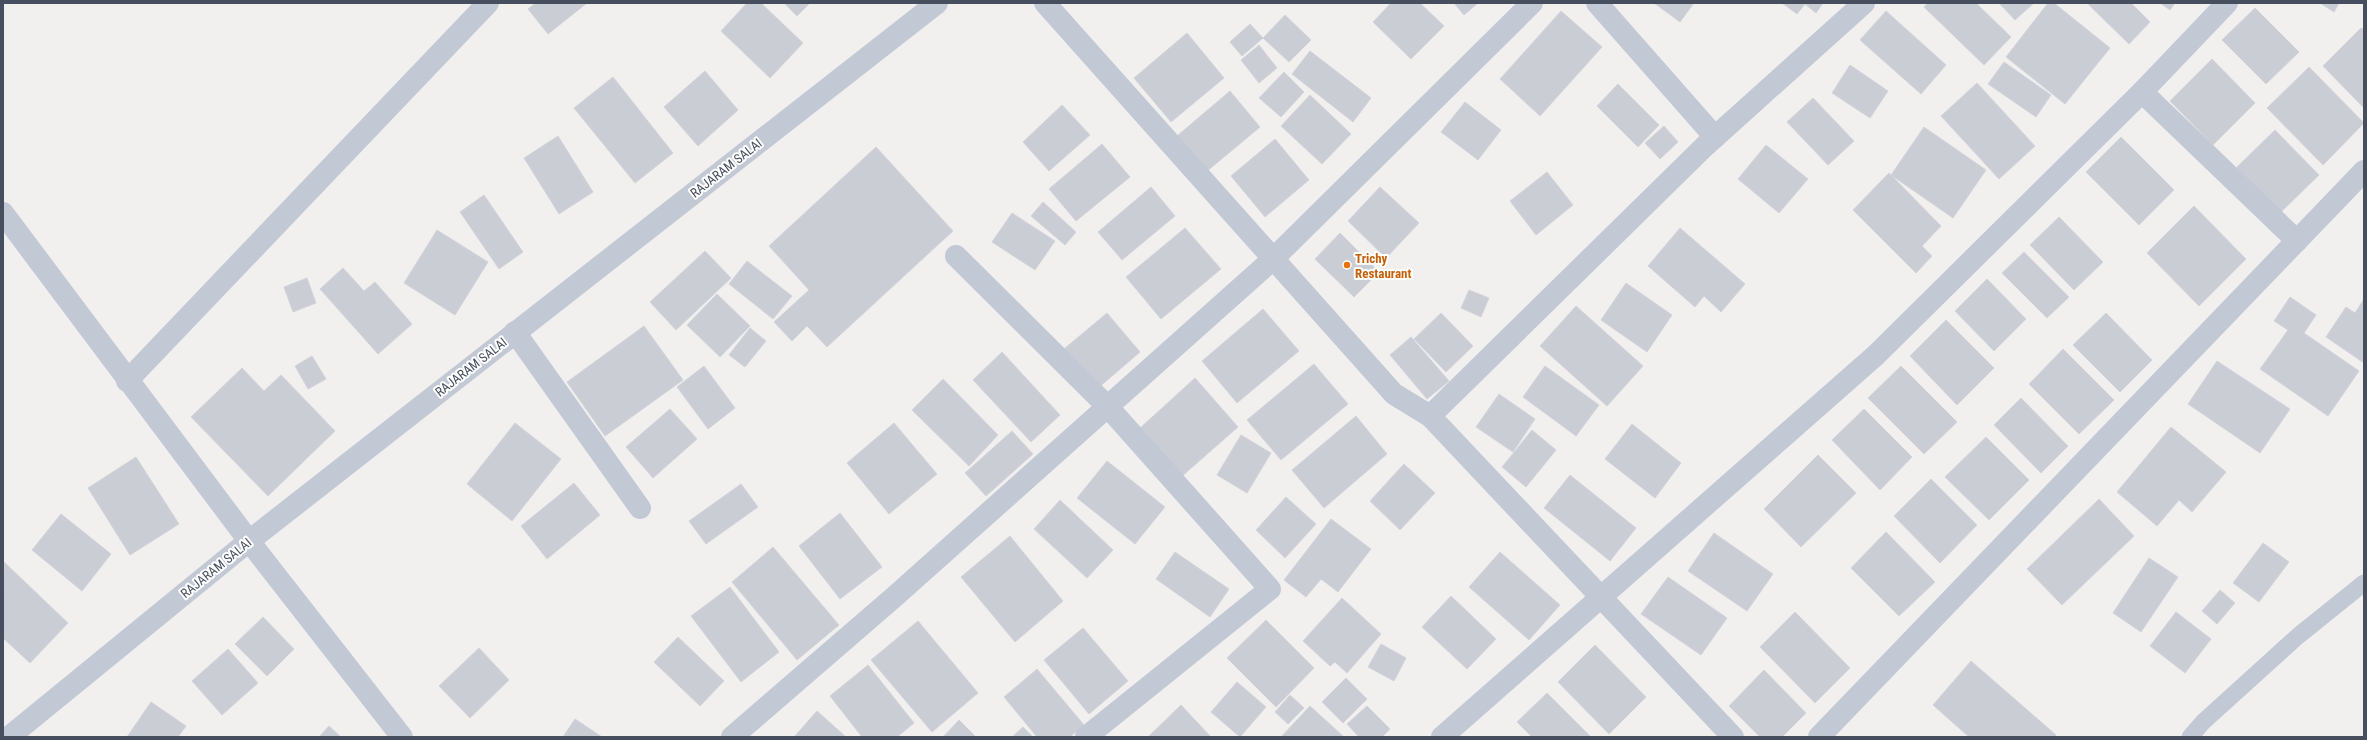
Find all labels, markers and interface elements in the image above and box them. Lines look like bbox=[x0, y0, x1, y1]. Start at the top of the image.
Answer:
street label: RAJARAM SALAI bbox=[687, 135, 765, 201]
place label: Trichy Restaurant bbox=[1355, 251, 1411, 281]
marker: Trichy Restaurant bbox=[1342, 260, 1352, 270]
street label: RAJARAM SALAI bbox=[432, 334, 510, 400]
street label: RAJARAM SALAI bbox=[178, 535, 254, 601]

